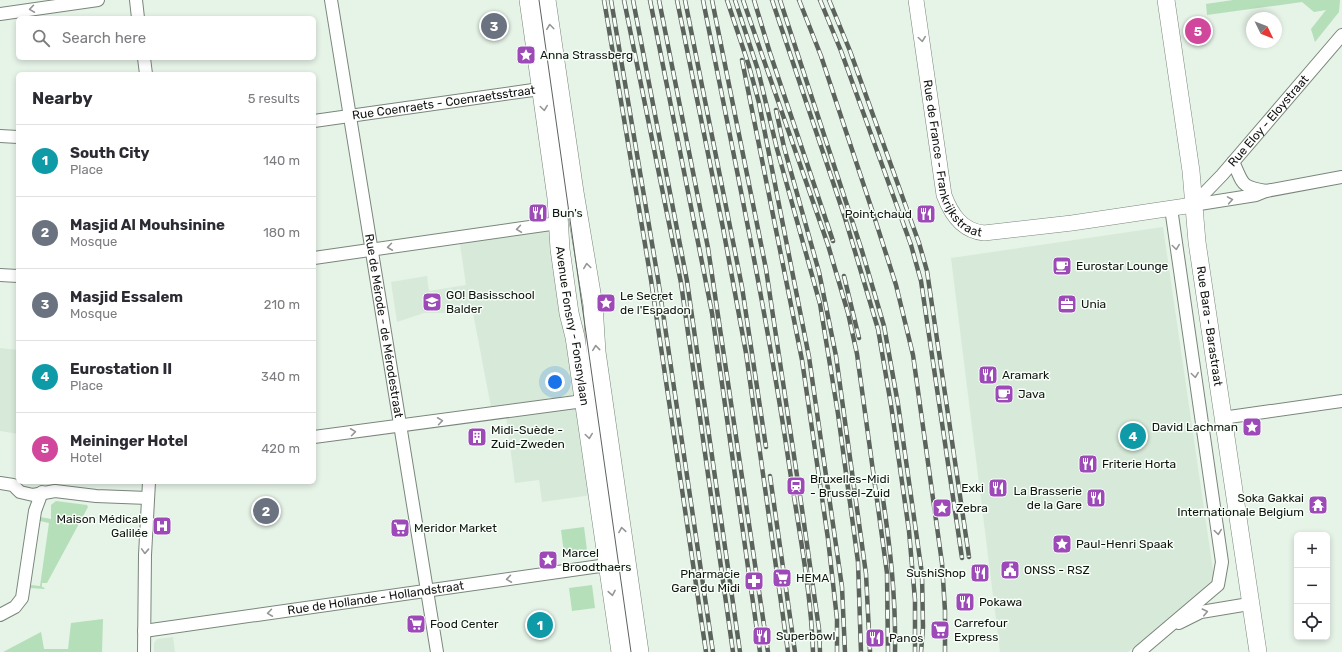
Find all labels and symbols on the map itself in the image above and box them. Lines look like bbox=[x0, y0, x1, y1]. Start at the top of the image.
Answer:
one-way arrow bbox=[29, 4, 35, 13]
pin: 3 bbox=[481, 11, 507, 41]
north arrow bbox=[1246, 12, 1282, 48]
pin: 5 bbox=[1185, 16, 1211, 46]
one-way arrow bbox=[546, 24, 555, 30]
one-way arrow bbox=[917, 36, 926, 42]
place icon: Anna Strassberg bbox=[515, 44, 537, 66]
place label: Anna Strassberg bbox=[540, 48, 633, 62]
street label: Rue Eloy - Eloystraat bbox=[1225, 72, 1312, 170]
street label: Rue de France - Frankrijkstraat bbox=[921, 79, 984, 240]
street label: Rue Coenraets - Coenraetsstraat bbox=[351, 83, 536, 123]
one-way arrow bbox=[539, 105, 548, 111]
one-way arrow bbox=[1227, 196, 1233, 204]
restaurant icon: Bun's bbox=[527, 202, 549, 224]
restaurant icon: Point chaud bbox=[915, 203, 937, 225]
place label: Bun's bbox=[552, 206, 583, 220]
place label: Point chaud bbox=[845, 207, 912, 221]
one-way arrow bbox=[516, 224, 522, 233]
street label: Rue de Mérode - de Mérodestraat bbox=[362, 233, 406, 419]
one-way arrow bbox=[387, 242, 393, 251]
one-way arrow bbox=[1171, 244, 1180, 250]
street label: Avenue Fonsny - Fonsnylaan bbox=[553, 245, 592, 407]
cafe icon: Eurostar Lounge bbox=[1051, 255, 1073, 277]
place label: Eurostar Lounge bbox=[1076, 259, 1169, 273]
one-way arrow bbox=[583, 263, 592, 269]
street label: Rue Bara - Barastraat bbox=[1194, 265, 1225, 387]
place label: GO! Basisschool Balder bbox=[446, 288, 535, 316]
place label: Le Secret de l'Espadon bbox=[620, 289, 691, 317]
school or university icon: GO! Basisschool Balder bbox=[421, 291, 443, 313]
place icon: Le Secret de l'Espadon bbox=[595, 292, 617, 314]
office icon: Unia bbox=[1056, 293, 1078, 315]
place label: Unia bbox=[1081, 297, 1106, 311]
one-way arrow bbox=[591, 345, 600, 351]
restaurant icon: Aramark bbox=[977, 364, 999, 386]
place label: Aramark bbox=[1002, 368, 1050, 382]
your location bbox=[545, 372, 565, 392]
one-way arrow bbox=[1191, 372, 1199, 379]
cafe icon: Java bbox=[993, 383, 1015, 405]
place label: Java bbox=[1018, 387, 1045, 401]
place icon: David Lachman bbox=[1241, 416, 1263, 438]
one-way arrow bbox=[437, 417, 443, 426]
place label: David Lachman bbox=[1152, 420, 1238, 434]
pin: 4 bbox=[1120, 421, 1146, 451]
place label: Midi-Suède - Zuid-Zweden bbox=[491, 423, 565, 451]
building icon: Midi-Suède - Zuid-Zweden bbox=[466, 426, 488, 448]
one-way arrow bbox=[350, 428, 356, 437]
one-way arrow bbox=[584, 433, 593, 439]
restaurant icon: Friterie Horta bbox=[1077, 453, 1099, 475]
place label: Friterie Horta bbox=[1102, 457, 1176, 471]
place label: Bruxelles-Midi - Brussel-Zuid bbox=[810, 472, 890, 500]
station icon: Bruxelles-Midi - Brussel-Zuid bbox=[785, 475, 807, 497]
restaurant icon: Exki bbox=[987, 477, 1009, 499]
place label: Exki bbox=[961, 481, 984, 495]
place label: La Brasserie de la Gare bbox=[1013, 484, 1082, 512]
restaurant icon: La Brasserie de la Gare bbox=[1085, 487, 1107, 509]
place label: Soka Gakkai Internationale Belgium bbox=[1177, 491, 1304, 519]
temple icon: Soka Gakkai Internationale Belgium bbox=[1307, 494, 1329, 516]
pin: 2 bbox=[253, 496, 279, 526]
place icon: Zebra bbox=[931, 497, 953, 519]
place label: Zebra bbox=[956, 501, 988, 515]
place label: Maison Médicale Galilée bbox=[57, 512, 148, 540]
hospital icon: Maison Médicale Galilée bbox=[151, 515, 173, 537]
supermarket icon: Meridor Market bbox=[389, 517, 411, 539]
place label: Meridor Market bbox=[414, 521, 497, 535]
one-way arrow bbox=[618, 527, 626, 533]
one-way arrow bbox=[1213, 529, 1222, 535]
place icon: Paul-Henri Spaak bbox=[1051, 533, 1073, 555]
place label: Paul-Henri Spaak bbox=[1076, 537, 1174, 551]
place label: Marcel Broodthaers bbox=[562, 546, 631, 574]
one-way arrow bbox=[141, 548, 150, 554]
place icon: Marcel Broodthaers bbox=[537, 549, 559, 571]
public building icon: ONSS - RSZ bbox=[999, 559, 1021, 581]
restaurant icon: SushiShop bbox=[969, 562, 991, 584]
place label: ONSS - RSZ bbox=[1024, 563, 1090, 577]
place label: SushiShop bbox=[906, 566, 966, 580]
place label: Pharmacie Gare du Midi bbox=[671, 567, 740, 595]
supermarket icon: HEMA bbox=[771, 567, 793, 589]
pharmacy icon: Pharmacie Gare du Midi bbox=[743, 570, 765, 592]
place label: HEMA bbox=[796, 571, 829, 585]
one-way arrow bbox=[506, 574, 512, 583]
street label: Rue de Hollande - Hollandstraat bbox=[287, 578, 465, 617]
one-way arrow bbox=[607, 589, 616, 596]
restaurant icon: Pokawa bbox=[954, 591, 976, 613]
place label: Pokawa bbox=[979, 595, 1022, 609]
one-way arrow bbox=[267, 608, 273, 617]
one-way arrow bbox=[1202, 608, 1208, 616]
pin: 1 bbox=[527, 610, 553, 640]
supermarket icon: Food Center bbox=[405, 613, 427, 635]
place label: Carrefour Express bbox=[954, 616, 1008, 644]
place label: Food Center bbox=[430, 617, 499, 631]
supermarket icon: Carrefour Express bbox=[929, 619, 951, 641]
restaurant icon: Superbowl bbox=[751, 625, 773, 647]
restaurant icon: Panos bbox=[864, 627, 886, 649]
place label: Superbowl bbox=[776, 629, 836, 643]
place label: Panos bbox=[889, 631, 924, 645]

